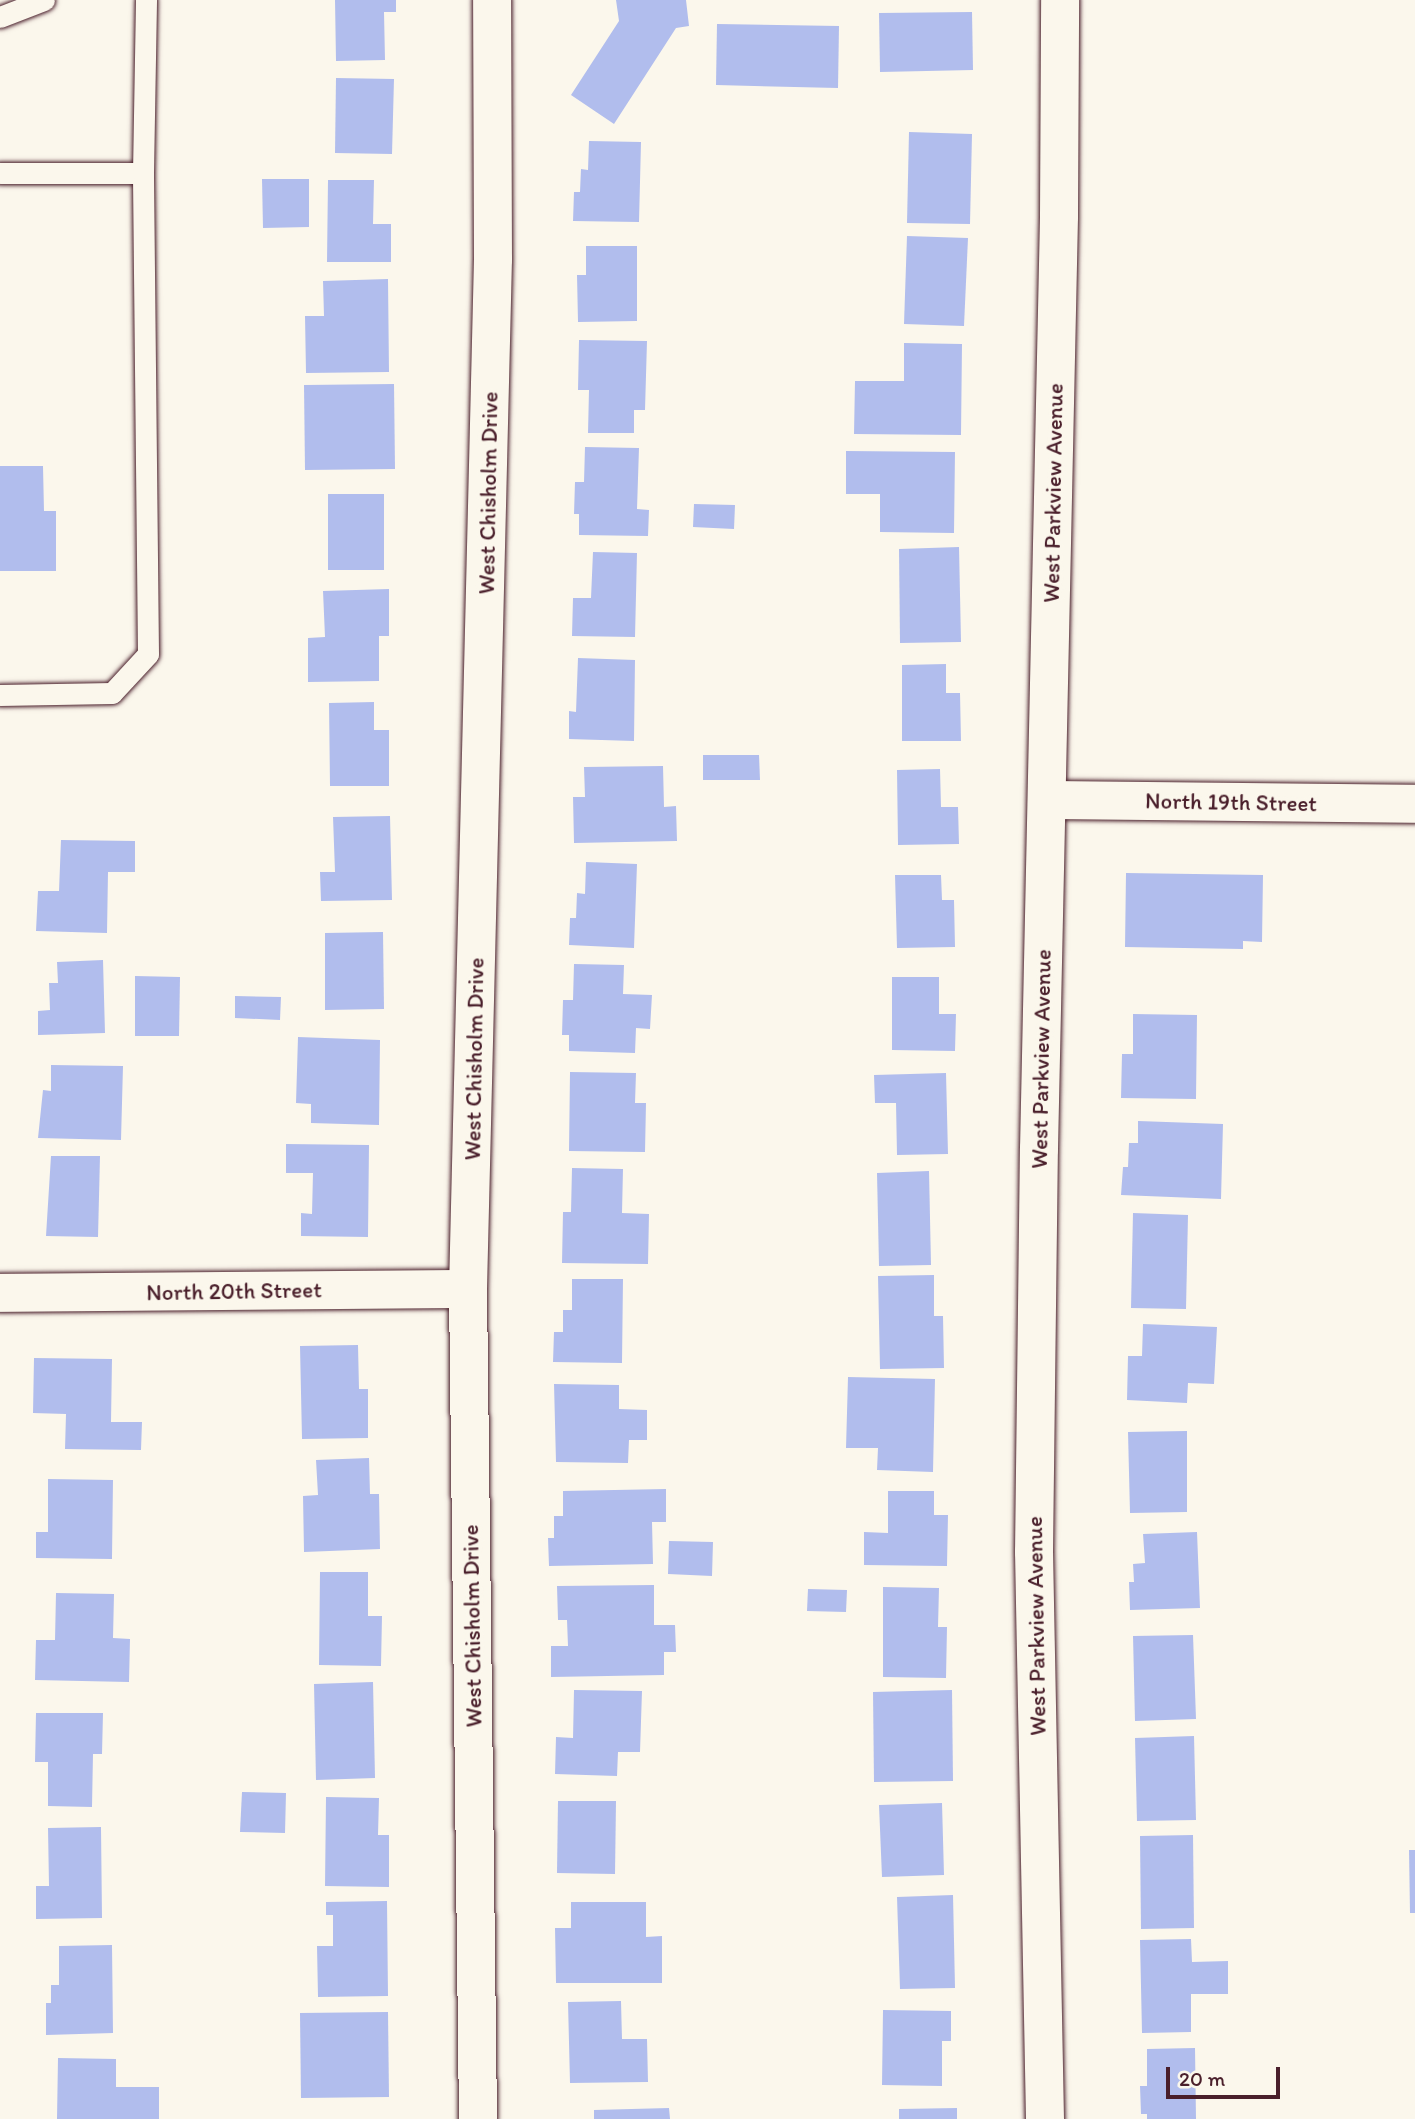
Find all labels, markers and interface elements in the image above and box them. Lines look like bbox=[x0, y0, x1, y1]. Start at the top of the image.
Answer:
street label: West Parkview Avenue bbox=[1037, 383, 1069, 603]
street label: West Chisholm Drive bbox=[472, 391, 504, 595]
street label: North 19th Street bbox=[1145, 787, 1317, 817]
street label: West Parkview Avenue bbox=[1025, 949, 1057, 1169]
street label: West Chisholm Drive bbox=[458, 957, 490, 1161]
street label: North 20th Street bbox=[146, 1276, 322, 1306]
street label: West Parkview Avenue bbox=[1020, 1516, 1052, 1736]
street label: West Chisholm Drive bbox=[456, 1524, 488, 1728]
scale bar bbox=[1170, 2052, 1284, 2096]
text: 20 m bbox=[1179, 2066, 1225, 2091]

